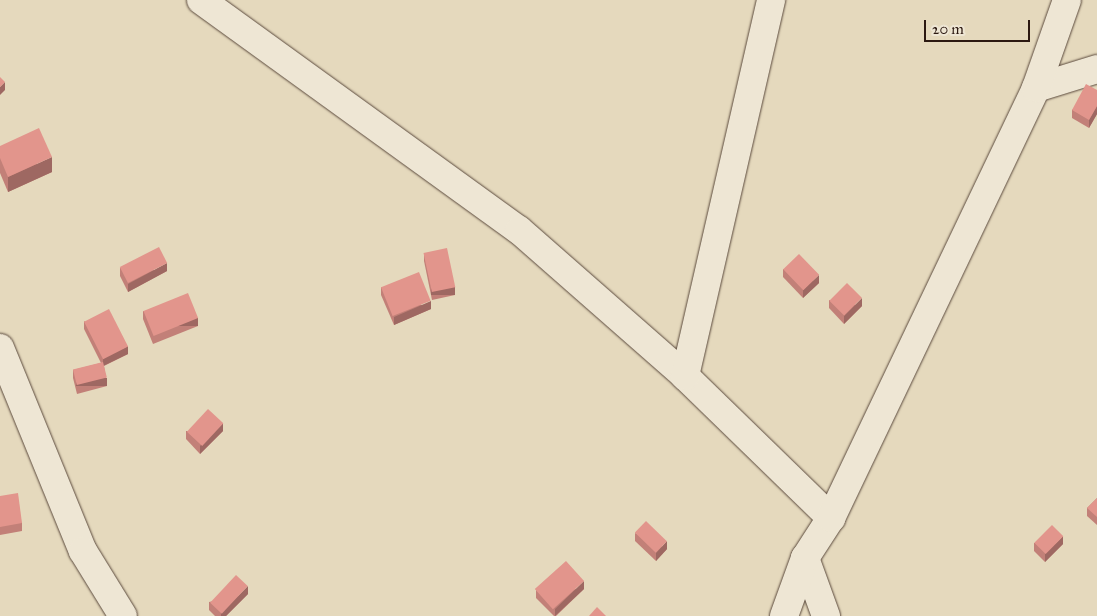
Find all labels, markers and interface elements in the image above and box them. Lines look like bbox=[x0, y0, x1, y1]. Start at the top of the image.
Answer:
scale bar bbox=[927, 10, 1033, 42]
text: 20 m bbox=[932, 20, 964, 38]

